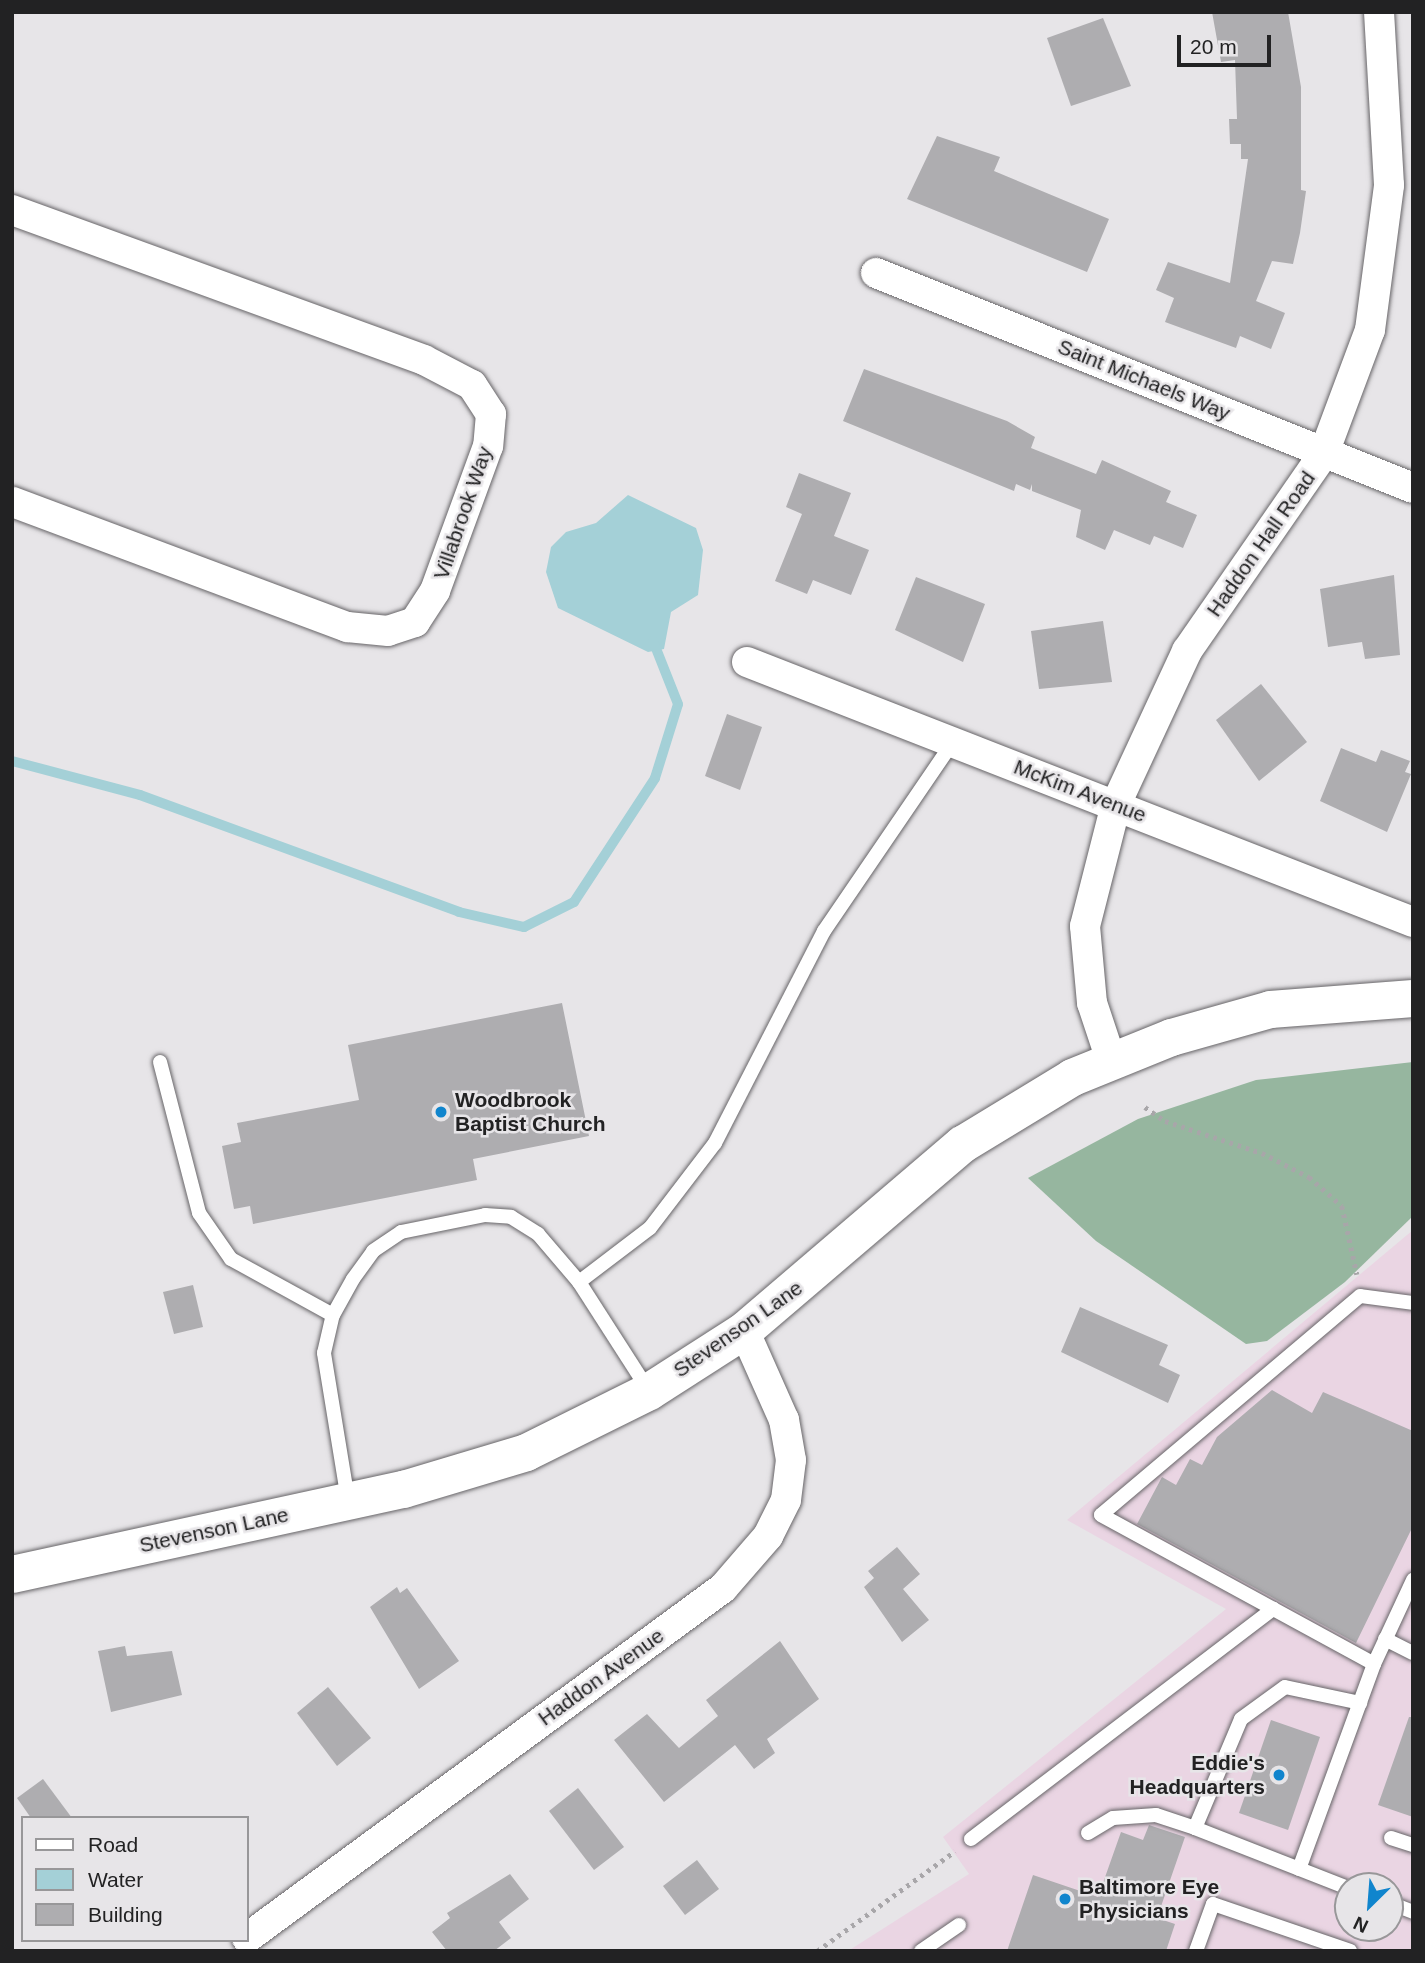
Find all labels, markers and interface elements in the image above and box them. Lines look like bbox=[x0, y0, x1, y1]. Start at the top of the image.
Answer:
scale bar bbox=[1180, 21, 1274, 65]
text: 20 m bbox=[1190, 35, 1237, 58]
street label: Saint Michaels Way bbox=[1054, 334, 1234, 426]
street label: Villabrook Way bbox=[428, 443, 498, 583]
street label: Haddon Hall Road bbox=[1201, 466, 1321, 622]
street label: McKim Avenue bbox=[1010, 754, 1150, 828]
place label: Woodbrook Baptist Church bbox=[455, 1087, 606, 1137]
marker: Woodbrook Baptist Church bbox=[433, 1104, 449, 1120]
street label: Stevenson Lane bbox=[669, 1275, 807, 1383]
street label: Stevenson Lane bbox=[137, 1502, 291, 1558]
street label: Haddon Avenue bbox=[533, 1623, 669, 1731]
place label: Eddie's Headquarters bbox=[1130, 1750, 1265, 1800]
marker: Eddie's Headquarters bbox=[1271, 1767, 1287, 1783]
legend bbox=[21, 1816, 248, 1942]
text: Road bbox=[88, 1833, 138, 1856]
text: Water bbox=[88, 1868, 143, 1891]
north arrow bbox=[1334, 1872, 1404, 1942]
place label: Baltimore Eye Physicians bbox=[1079, 1874, 1219, 1924]
marker: Baltimore Eye Physicians bbox=[1057, 1891, 1073, 1907]
text: Building bbox=[88, 1903, 163, 1926]
text: N bbox=[1350, 1912, 1371, 1937]

